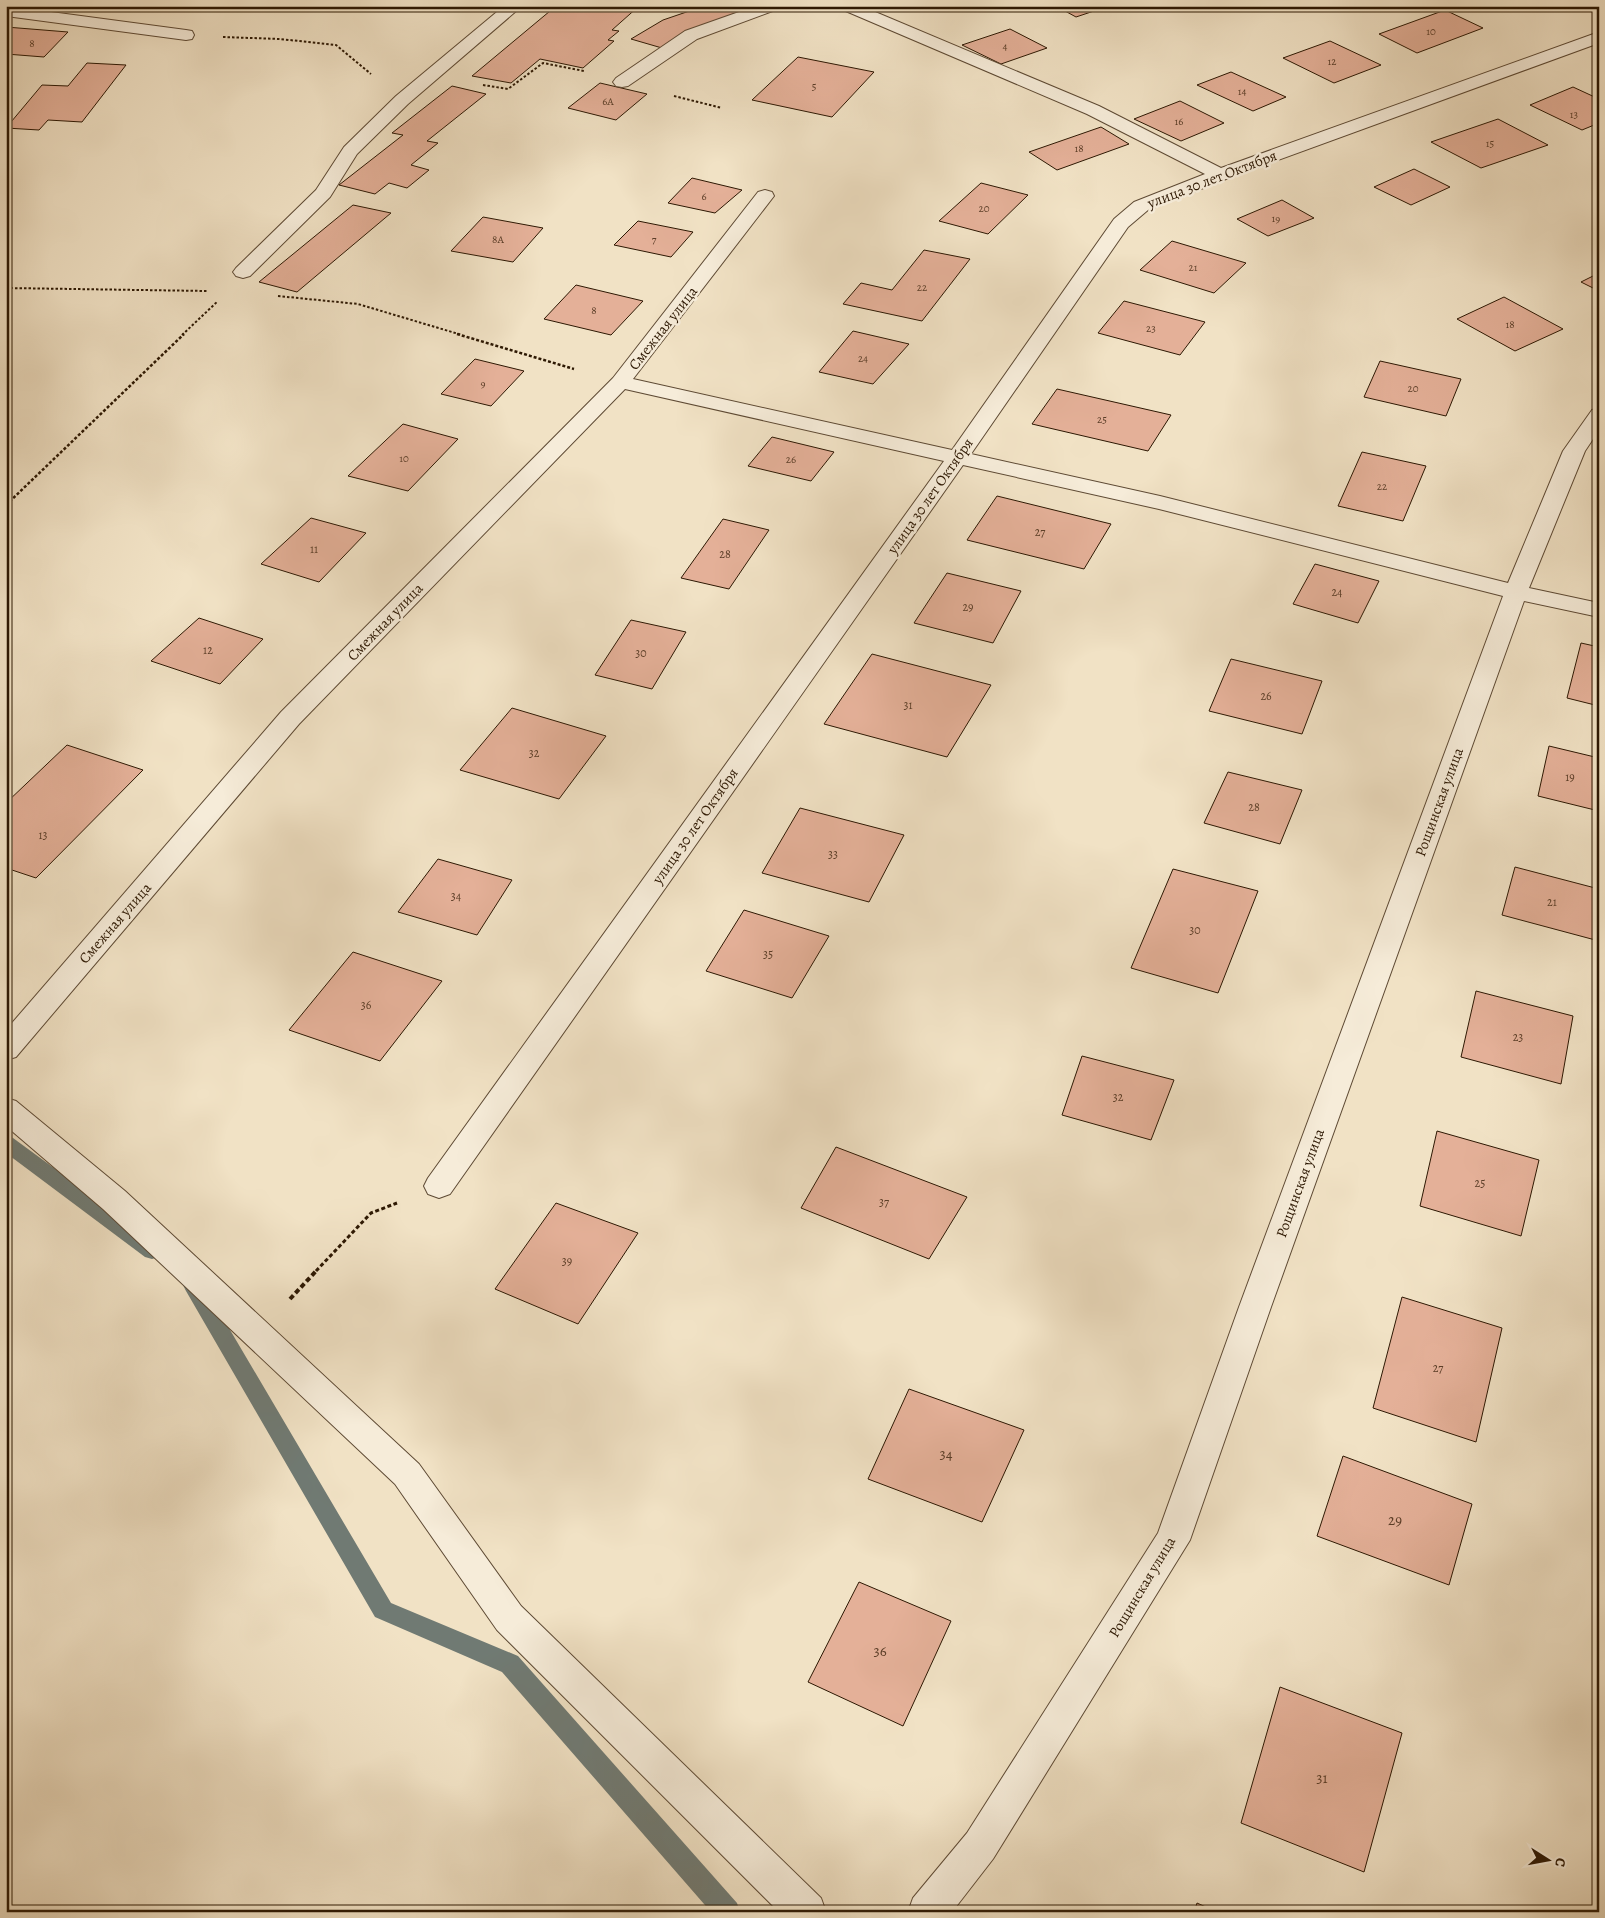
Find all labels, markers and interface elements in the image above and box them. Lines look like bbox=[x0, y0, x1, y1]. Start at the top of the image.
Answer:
house number: 10 bbox=[1426, 24, 1436, 39]
house number: 8 bbox=[29, 36, 35, 51]
house number: 4 bbox=[1003, 39, 1008, 54]
house number: 12 bbox=[1328, 54, 1337, 69]
house number: 5 bbox=[812, 79, 817, 94]
house number: 14 bbox=[1238, 84, 1246, 99]
house number: 6А bbox=[602, 94, 614, 109]
house number: 13 bbox=[1570, 107, 1578, 122]
house number: 16 bbox=[1175, 114, 1183, 129]
house number: 15 bbox=[1486, 136, 1495, 151]
house number: 18 bbox=[1074, 141, 1084, 156]
street label: улица 30 лет Октября bbox=[1143, 145, 1280, 213]
house number: 6 bbox=[701, 189, 707, 204]
house number: 20 bbox=[978, 201, 990, 216]
house number: 19 bbox=[1272, 211, 1280, 226]
house number: 8А bbox=[492, 232, 504, 247]
house number: 7 bbox=[652, 232, 657, 247]
house number: 21 bbox=[1189, 260, 1198, 275]
house number: 22 bbox=[917, 280, 927, 295]
street label: Смежная улица bbox=[624, 282, 702, 374]
house number: 8 bbox=[591, 303, 597, 318]
house number: 18 bbox=[1505, 317, 1515, 332]
house number: 23 bbox=[1146, 321, 1156, 336]
house number: 24 bbox=[858, 351, 868, 366]
house number: 9 bbox=[480, 376, 486, 391]
house number: 20 bbox=[1407, 381, 1419, 396]
house number: 25 bbox=[1097, 412, 1107, 427]
street label: улица 30 лет Октября bbox=[882, 434, 978, 559]
house number: 10 bbox=[399, 451, 409, 466]
house number: 26 bbox=[786, 452, 796, 467]
house number: 22 bbox=[1377, 479, 1387, 494]
house number: 27 bbox=[1035, 524, 1046, 540]
house number: 11 bbox=[310, 541, 318, 557]
house number: 28 bbox=[719, 546, 731, 562]
street label: Смежная улица bbox=[343, 579, 427, 665]
house number: 24 bbox=[1331, 584, 1343, 600]
house number: 29 bbox=[962, 599, 974, 615]
house number: 12 bbox=[203, 642, 213, 658]
house number: 30 bbox=[635, 645, 647, 661]
house number: 26 bbox=[1260, 688, 1272, 704]
house number: 31 bbox=[903, 697, 913, 713]
house number: 32 bbox=[529, 745, 540, 761]
street label: Рощинская улица bbox=[1410, 745, 1468, 859]
street label: улица 30 лет Октября bbox=[647, 764, 743, 889]
house number: 19 bbox=[1565, 769, 1575, 785]
house number: 28 bbox=[1248, 799, 1260, 815]
house number: 13 bbox=[38, 827, 48, 843]
house number: 33 bbox=[828, 846, 838, 862]
street label: Смежная улица bbox=[74, 878, 156, 968]
house number: 34 bbox=[451, 888, 462, 904]
house number: 21 bbox=[1547, 894, 1557, 910]
house number: 30 bbox=[1189, 922, 1201, 938]
house number: 35 bbox=[763, 946, 773, 962]
house number: 36 bbox=[361, 997, 372, 1013]
house number: 23 bbox=[1513, 1029, 1523, 1045]
house number: 32 bbox=[1113, 1089, 1124, 1105]
street label: Рощинская улица bbox=[1271, 1126, 1329, 1240]
house number: 25 bbox=[1475, 1175, 1485, 1191]
house number: 37 bbox=[879, 1194, 890, 1210]
house number: 39 bbox=[562, 1253, 572, 1269]
house number: 27 bbox=[1433, 1360, 1444, 1376]
house number: 34 bbox=[939, 1444, 953, 1464]
house number: 29 bbox=[1388, 1510, 1402, 1530]
street label: Рощинская улица bbox=[1104, 1533, 1180, 1641]
house number: 36 bbox=[873, 1641, 887, 1661]
house number: 31 bbox=[1316, 1768, 1328, 1788]
north arrow bbox=[1522, 1836, 1572, 1886]
text: С bbox=[1550, 1856, 1570, 1869]

